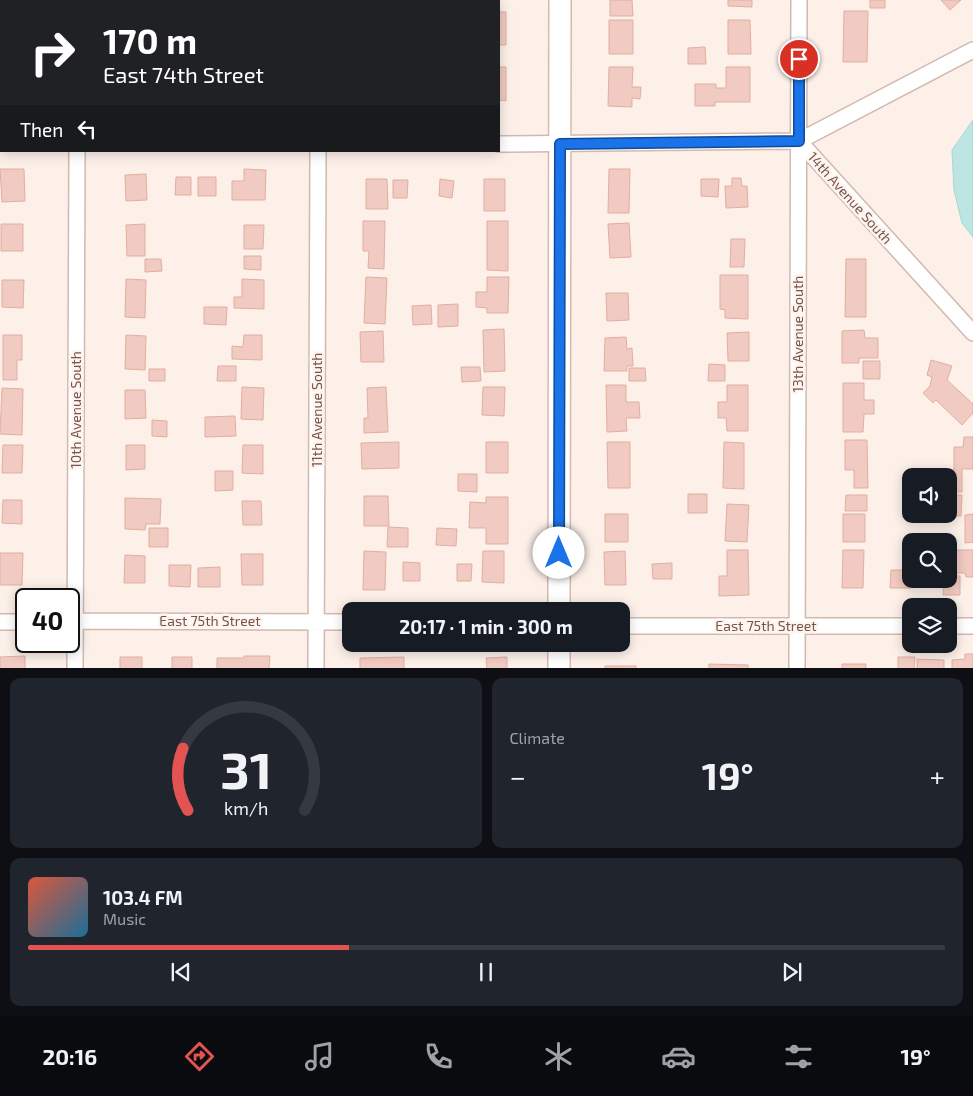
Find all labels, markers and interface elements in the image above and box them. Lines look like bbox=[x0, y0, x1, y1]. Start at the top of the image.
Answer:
text: 170 m bbox=[103, 19, 197, 61]
icon: right bbox=[20, 20, 85, 85]
pin bbox=[778, 38, 820, 80]
icon: arrive bbox=[785, 45, 813, 73]
text: East 74th Street bbox=[103, 61, 264, 87]
icon: left bbox=[73, 115, 101, 143]
text: Then bbox=[20, 118, 63, 141]
street label: 14th Avenue South bbox=[805, 148, 896, 247]
street label: 13th Avenue South bbox=[789, 276, 806, 392]
street label: 10th Avenue South bbox=[67, 351, 84, 469]
street label: 11th Avenue South bbox=[308, 353, 325, 467]
map controls bbox=[902, 468, 957, 653]
button: sound bbox=[902, 468, 957, 523]
position arrow bbox=[532, 526, 584, 578]
button: search bbox=[902, 533, 957, 588]
speed limit sign: 40 bbox=[15, 588, 80, 653]
button: layers bbox=[902, 598, 957, 653]
street label: East 75th Street bbox=[159, 612, 261, 629]
text: 20:17 · 1 min · 300 m bbox=[399, 615, 573, 638]
street label: East 75th Street bbox=[715, 617, 817, 634]
text: Climate bbox=[510, 728, 565, 747]
text: 31 bbox=[220, 737, 272, 799]
text: 19° bbox=[702, 752, 754, 798]
text: − bbox=[510, 759, 526, 793]
text: + bbox=[930, 759, 945, 793]
text: km/h bbox=[224, 797, 268, 819]
text: 103.4 FM bbox=[103, 886, 183, 909]
text: Music bbox=[103, 909, 146, 928]
icon: previous bbox=[167, 958, 195, 986]
icon: pause bbox=[472, 958, 500, 986]
icon: next bbox=[778, 958, 806, 986]
icon: directions bbox=[182, 1039, 217, 1074]
icon: music bbox=[302, 1039, 337, 1074]
icon: phone bbox=[421, 1039, 456, 1074]
icon: climate bbox=[541, 1039, 576, 1074]
icon: car bbox=[661, 1039, 696, 1074]
icon: filters bbox=[781, 1039, 816, 1074]
text: 20:16 bbox=[42, 1043, 97, 1069]
text: 19° bbox=[901, 1043, 931, 1069]

